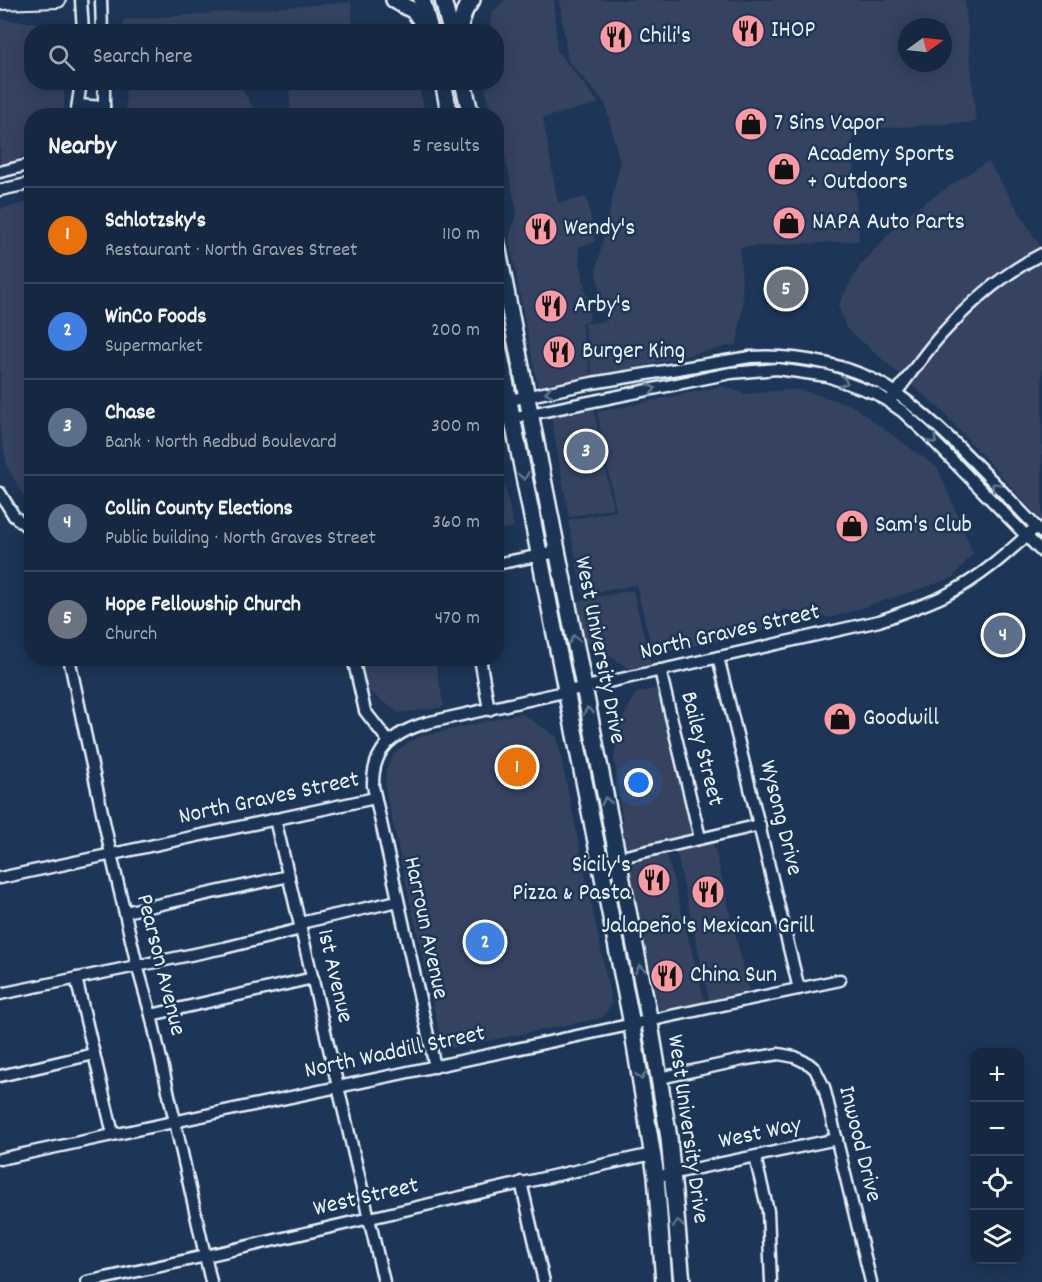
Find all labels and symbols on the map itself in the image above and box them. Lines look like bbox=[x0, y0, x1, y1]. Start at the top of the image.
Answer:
restaurant icon: IHOP bbox=[730, 13, 766, 49]
place label: IHOP bbox=[771, 14, 816, 48]
north arrow bbox=[898, 18, 952, 72]
restaurant icon: Chili's bbox=[598, 19, 634, 55]
place label: Chili's bbox=[639, 20, 691, 54]
shop icon: 7 Sins Vapor bbox=[733, 106, 769, 142]
place label: 7 Sins Vapor bbox=[774, 107, 884, 141]
place label: Academy Sports + Outdoors bbox=[807, 138, 955, 200]
shop icon: Academy Sports + Outdoors bbox=[766, 151, 802, 187]
shop icon: NAPA Auto Parts bbox=[771, 205, 807, 241]
place label: NAPA Auto Parts bbox=[812, 206, 965, 240]
restaurant icon: Wendy's bbox=[523, 211, 559, 247]
place label: Wendy's bbox=[564, 212, 635, 246]
pin: 5 bbox=[766, 266, 806, 312]
restaurant icon: Arby's bbox=[533, 288, 569, 324]
place label: Arby's bbox=[574, 289, 631, 323]
restaurant icon: Burger King bbox=[541, 334, 577, 370]
place label: Burger King bbox=[582, 335, 685, 369]
one-way arrow bbox=[838, 375, 849, 387]
one-way arrow bbox=[646, 384, 657, 396]
one-way arrow bbox=[545, 385, 555, 398]
pin: 3 bbox=[566, 428, 606, 474]
one-way arrow bbox=[926, 433, 937, 443]
one-way arrow bbox=[517, 470, 530, 480]
one-way arrow bbox=[992, 482, 1003, 493]
shop icon: Sam's Club bbox=[834, 508, 870, 544]
place label: Sam's Club bbox=[875, 509, 972, 543]
street label: West University Drive bbox=[564, 553, 634, 747]
street label: North Graves Street bbox=[637, 596, 823, 670]
pin: 4 bbox=[984, 612, 1022, 658]
one-way arrow bbox=[568, 635, 581, 645]
street label: Bailey Street bbox=[670, 688, 732, 810]
shop icon: Goodwill bbox=[822, 701, 858, 737]
place label: Goodwill bbox=[863, 702, 939, 736]
one-way arrow bbox=[582, 706, 595, 716]
pin: 1 bbox=[498, 744, 536, 789]
street label: Wysong Drive bbox=[749, 757, 811, 879]
street label: North Graves Street bbox=[176, 763, 362, 835]
your location bbox=[624, 768, 653, 797]
one-way arrow bbox=[601, 796, 614, 806]
place label: Sicily's Pizza & Pasta bbox=[512, 849, 632, 911]
street label: Harroun Avenue bbox=[393, 854, 457, 1002]
restaurant icon: Sicily's Pizza & Pasta bbox=[636, 862, 672, 898]
restaurant icon: Jalapeño's Mexican Grill bbox=[690, 874, 726, 910]
street label: Pearson Avenue bbox=[126, 891, 194, 1039]
place label: Jalapeño's Mexican Grill bbox=[602, 910, 815, 944]
pin: 2 bbox=[466, 920, 504, 964]
street label: 1st Avenue bbox=[307, 926, 361, 1026]
restaurant icon: China Sun bbox=[649, 958, 685, 994]
place label: China Sun bbox=[690, 959, 777, 993]
one-way arrow bbox=[634, 965, 647, 975]
street label: North Waddill Street bbox=[301, 1017, 489, 1089]
street label: West University Drive bbox=[657, 1032, 717, 1226]
one-way arrow bbox=[634, 1071, 646, 1081]
street label: Inwood Drive bbox=[828, 1082, 890, 1206]
street label: West Way bbox=[716, 1108, 806, 1159]
street label: West Street bbox=[310, 1169, 422, 1227]
one-way arrow bbox=[672, 1219, 685, 1228]

